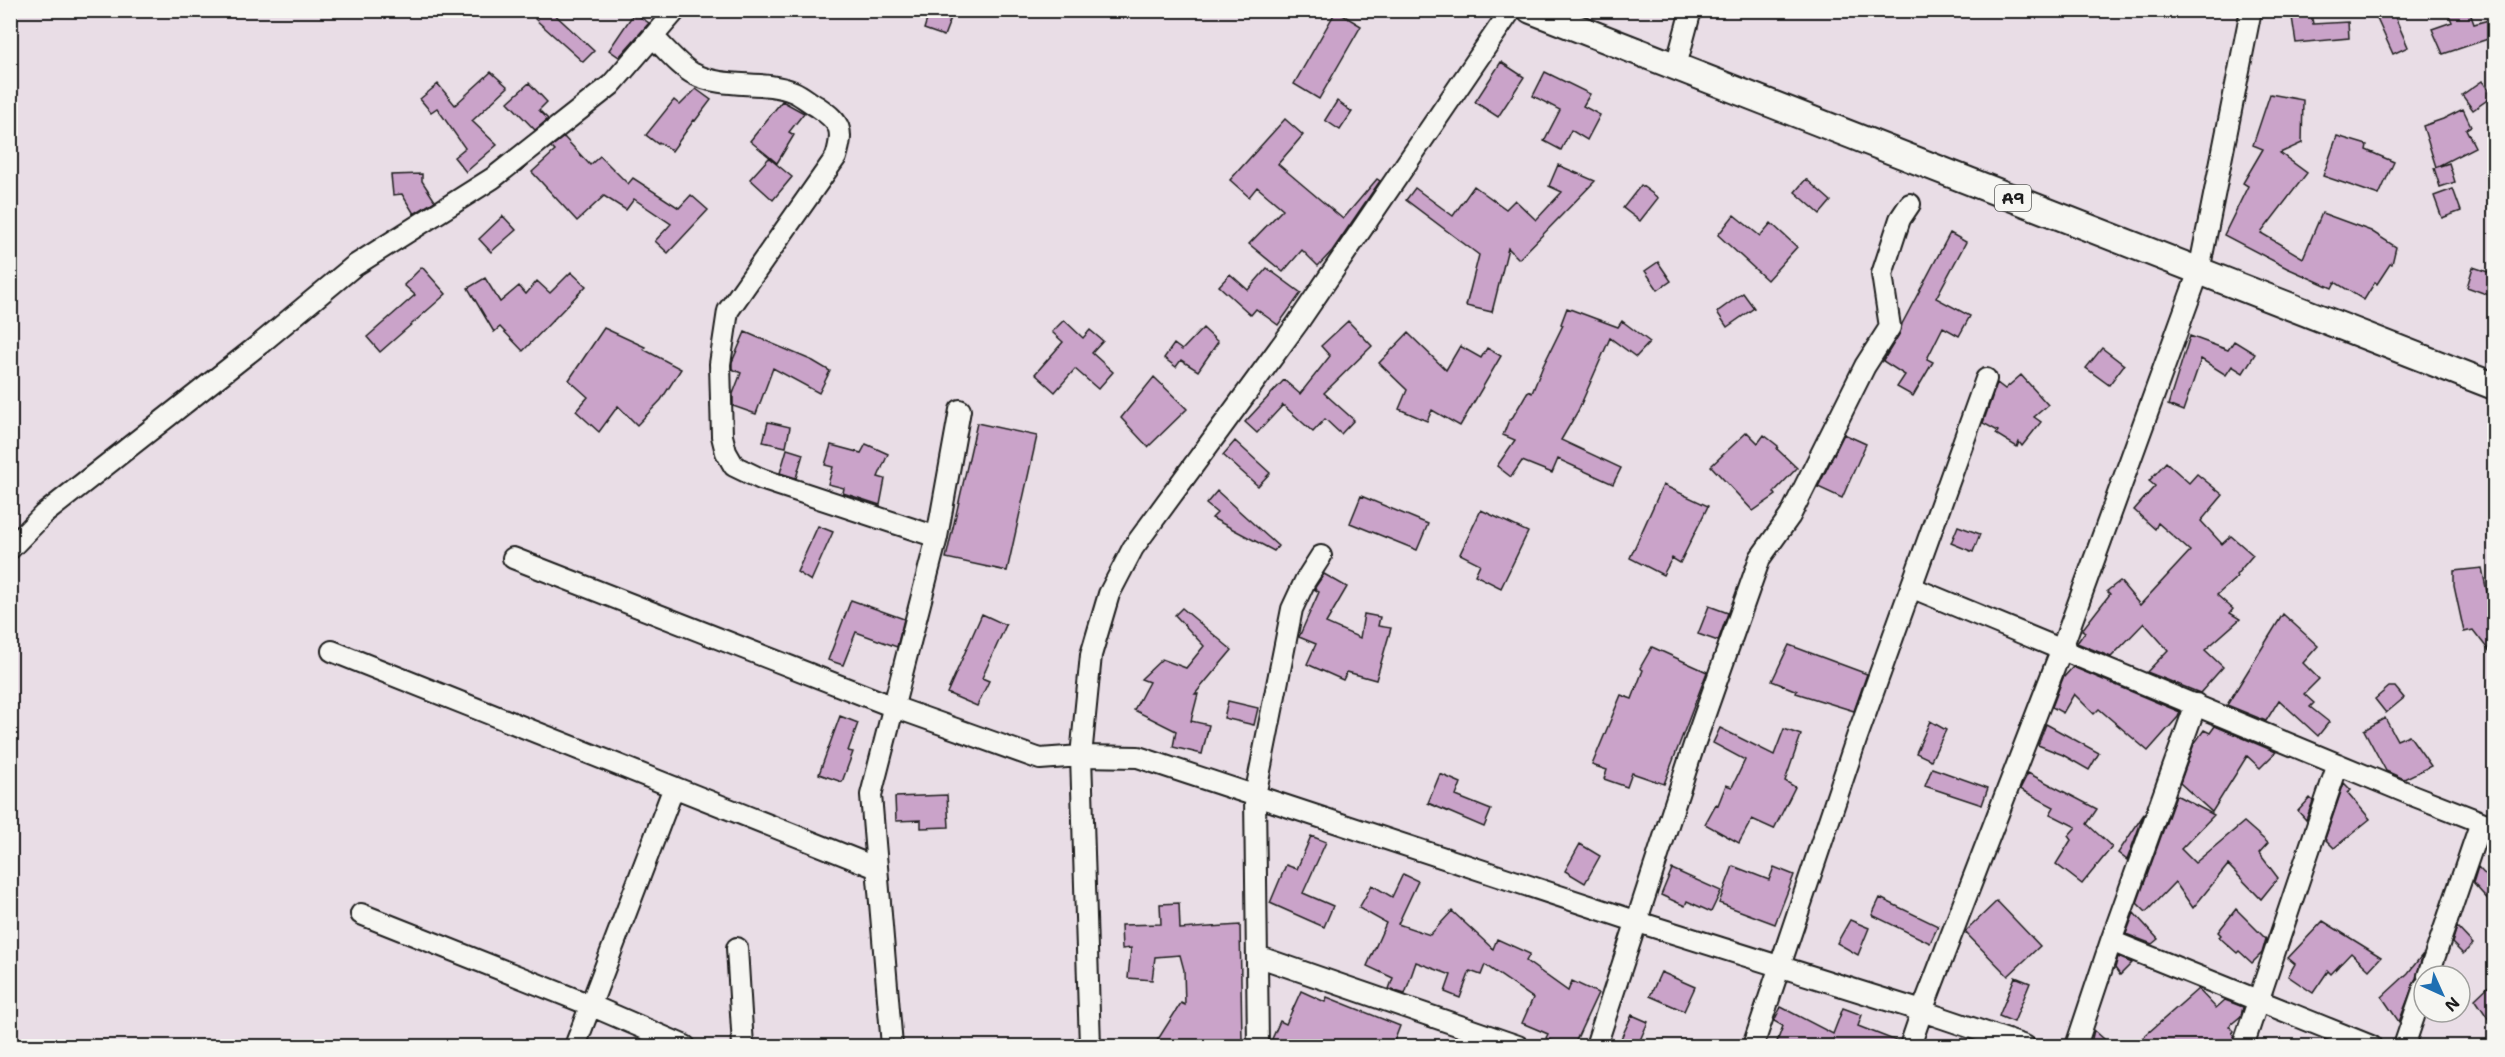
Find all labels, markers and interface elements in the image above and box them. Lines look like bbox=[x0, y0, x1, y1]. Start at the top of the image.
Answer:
road number: A9 bbox=[1995, 185, 2031, 211]
north arrow bbox=[2412, 964, 2472, 1024]
text: N bbox=[2440, 992, 2464, 1016]

